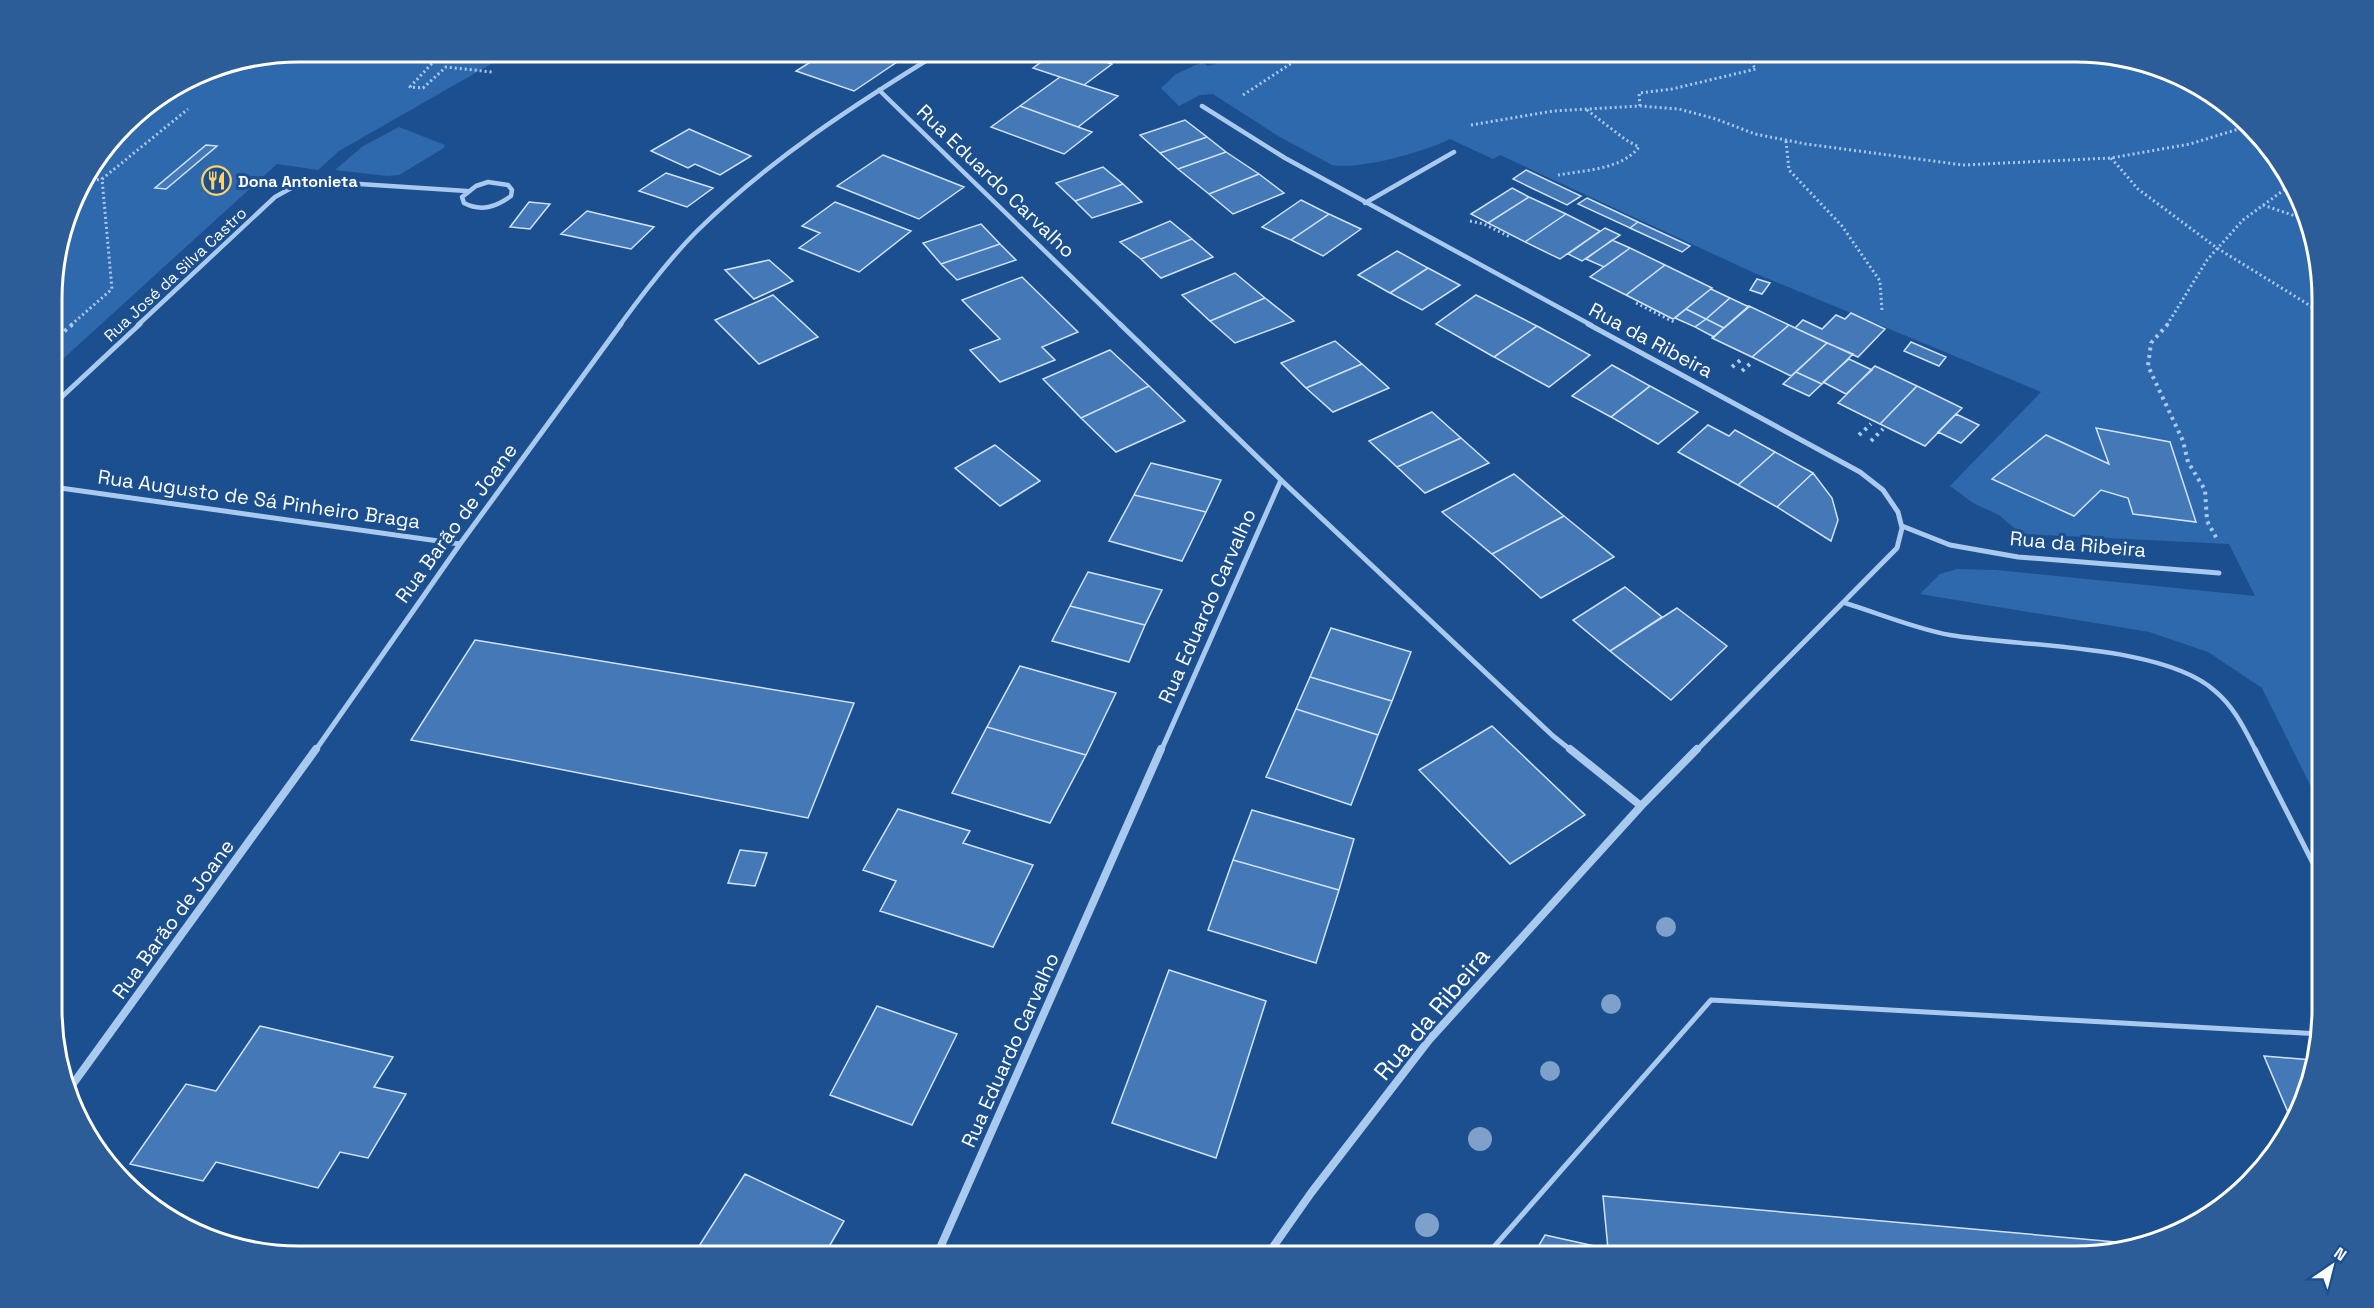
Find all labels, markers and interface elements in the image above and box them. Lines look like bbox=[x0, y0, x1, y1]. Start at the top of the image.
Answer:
street label: Rua Eduardo Carvalho bbox=[911, 99, 1081, 263]
restaurant icon: Dona Antonieta bbox=[201, 165, 233, 197]
place label: Dona Antonieta bbox=[238, 171, 358, 192]
street label: Rua José da Silva Castro bbox=[100, 203, 251, 346]
street label: Rua da Ribeira bbox=[1584, 296, 1718, 384]
street label: Rua Barão de Joane bbox=[389, 438, 523, 608]
street label: Rua Augusto de Sá Pinheiro Braga bbox=[96, 463, 422, 535]
street label: Rua Eduardo Carvalho bbox=[1152, 505, 1262, 707]
street label: Rua da Ribeira bbox=[2009, 525, 2147, 563]
street label: Rua Barão de Joane bbox=[106, 834, 240, 1004]
street label: Rua da Ribeira bbox=[1367, 941, 1496, 1087]
street label: Rua Eduardo Carvalho bbox=[955, 949, 1065, 1151]
north arrow bbox=[2302, 1236, 2362, 1296]
text: N bbox=[2330, 1242, 2351, 1266]

